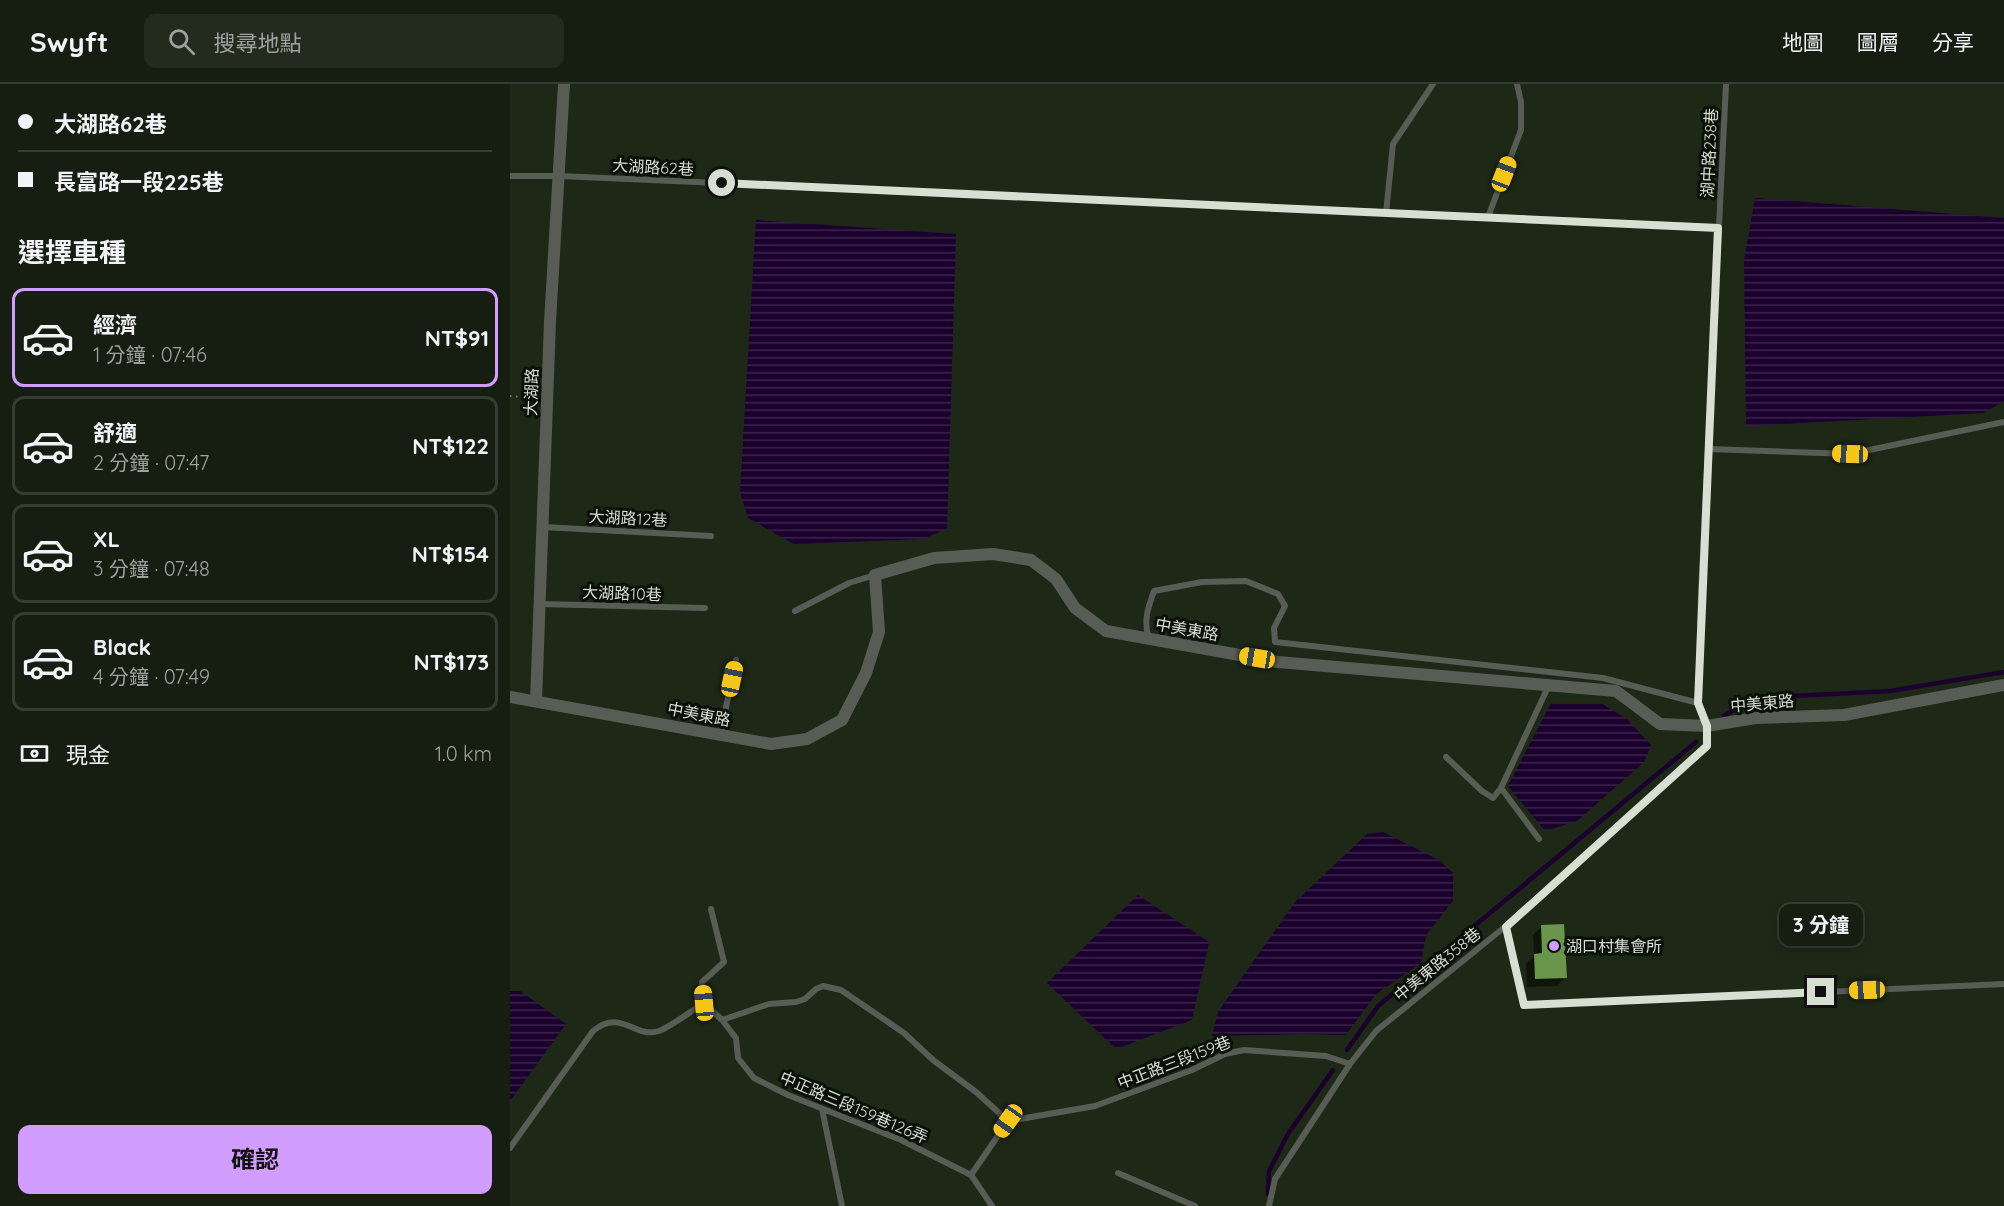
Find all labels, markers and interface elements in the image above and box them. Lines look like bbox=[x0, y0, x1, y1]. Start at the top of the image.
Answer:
search box bbox=[144, 14, 564, 68]
text: Swyft bbox=[30, 24, 108, 59]
icon: search bbox=[165, 25, 198, 58]
text: 搜尋地點 bbox=[213, 29, 301, 57]
text: 地圖 bbox=[1782, 29, 1824, 55]
text: 圖層 bbox=[1857, 29, 1899, 55]
text: 分享 bbox=[1932, 29, 1974, 55]
street label: 湖中路238巷 bbox=[1697, 108, 1721, 198]
text: 大湖路62巷 bbox=[54, 110, 167, 138]
car bbox=[1489, 154, 1519, 194]
street label: 大湖路62巷 bbox=[612, 155, 694, 179]
text: 長富路一段225巷 bbox=[54, 168, 224, 196]
route start bbox=[708, 169, 735, 196]
text: 選擇車種 bbox=[18, 235, 126, 269]
icon: car bbox=[21, 311, 75, 365]
text: 經濟 bbox=[93, 311, 137, 339]
text: NT$91 bbox=[425, 324, 489, 352]
text: 1 分鐘 · 07:46 bbox=[93, 342, 207, 367]
street label: 大湖路 bbox=[520, 368, 542, 416]
icon: car bbox=[21, 419, 75, 473]
text: 舒適 bbox=[93, 419, 137, 447]
text: NT$122 bbox=[412, 432, 489, 460]
car bbox=[1832, 444, 1868, 464]
text: 2 分鐘 · 07:47 bbox=[93, 450, 209, 475]
street label: 大湖路12巷 bbox=[588, 506, 668, 530]
text: XL bbox=[93, 525, 120, 553]
icon: car bbox=[21, 527, 75, 581]
text: NT$154 bbox=[412, 540, 489, 568]
text: 3 分鐘 · 07:48 bbox=[93, 556, 210, 581]
street label: 大湖路10巷 bbox=[582, 582, 662, 604]
street label: 中美東路 bbox=[1154, 614, 1220, 644]
text: Black bbox=[93, 633, 151, 661]
icon: car bbox=[21, 635, 75, 689]
car bbox=[1238, 646, 1276, 670]
text: NT$173 bbox=[413, 648, 489, 676]
car bbox=[719, 660, 745, 698]
text: 4 分鐘 · 07:49 bbox=[93, 664, 210, 689]
street label: 中美東路 bbox=[1729, 690, 1795, 716]
street label: 中美東路 bbox=[666, 698, 732, 730]
icon: cash bbox=[18, 737, 51, 770]
text: 現金 bbox=[66, 741, 110, 769]
text: 1.0 km bbox=[435, 741, 492, 766]
callout: 3 分鐘 bbox=[1779, 905, 1863, 947]
text: 3 分鐘 bbox=[1793, 912, 1849, 937]
street label: 中美東路358巷 bbox=[1390, 923, 1484, 1005]
place label: 湖口村集會所 bbox=[1566, 936, 1662, 956]
marker: 湖口村集會所 bbox=[1547, 939, 1561, 953]
route end bbox=[1807, 978, 1834, 1005]
car bbox=[1849, 980, 1885, 1000]
car bbox=[693, 984, 715, 1022]
street label: 中正路三段159巷 bbox=[1115, 1031, 1233, 1093]
street label: 中正路三段159巷126弄 bbox=[777, 1067, 931, 1147]
car bbox=[990, 1101, 1026, 1141]
button: 確認 bbox=[18, 1125, 492, 1194]

